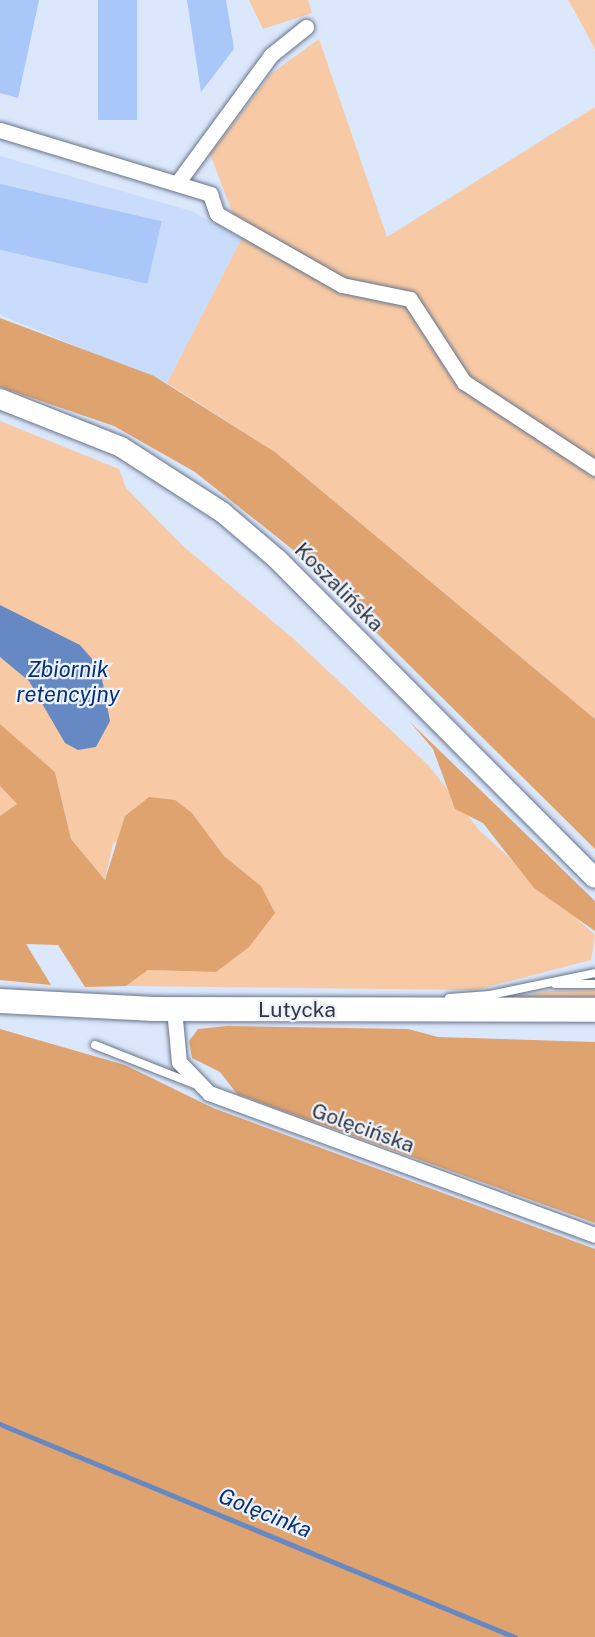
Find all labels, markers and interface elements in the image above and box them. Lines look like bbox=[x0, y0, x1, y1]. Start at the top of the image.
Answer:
street label: Koszalińska bbox=[289, 537, 389, 637]
water label: Zbiornik retencyjny bbox=[16, 656, 120, 708]
street label: Lutycka bbox=[258, 997, 336, 1023]
street label: Golęcińska bbox=[308, 1098, 418, 1158]
water label: Golęcinka bbox=[215, 1482, 315, 1544]

